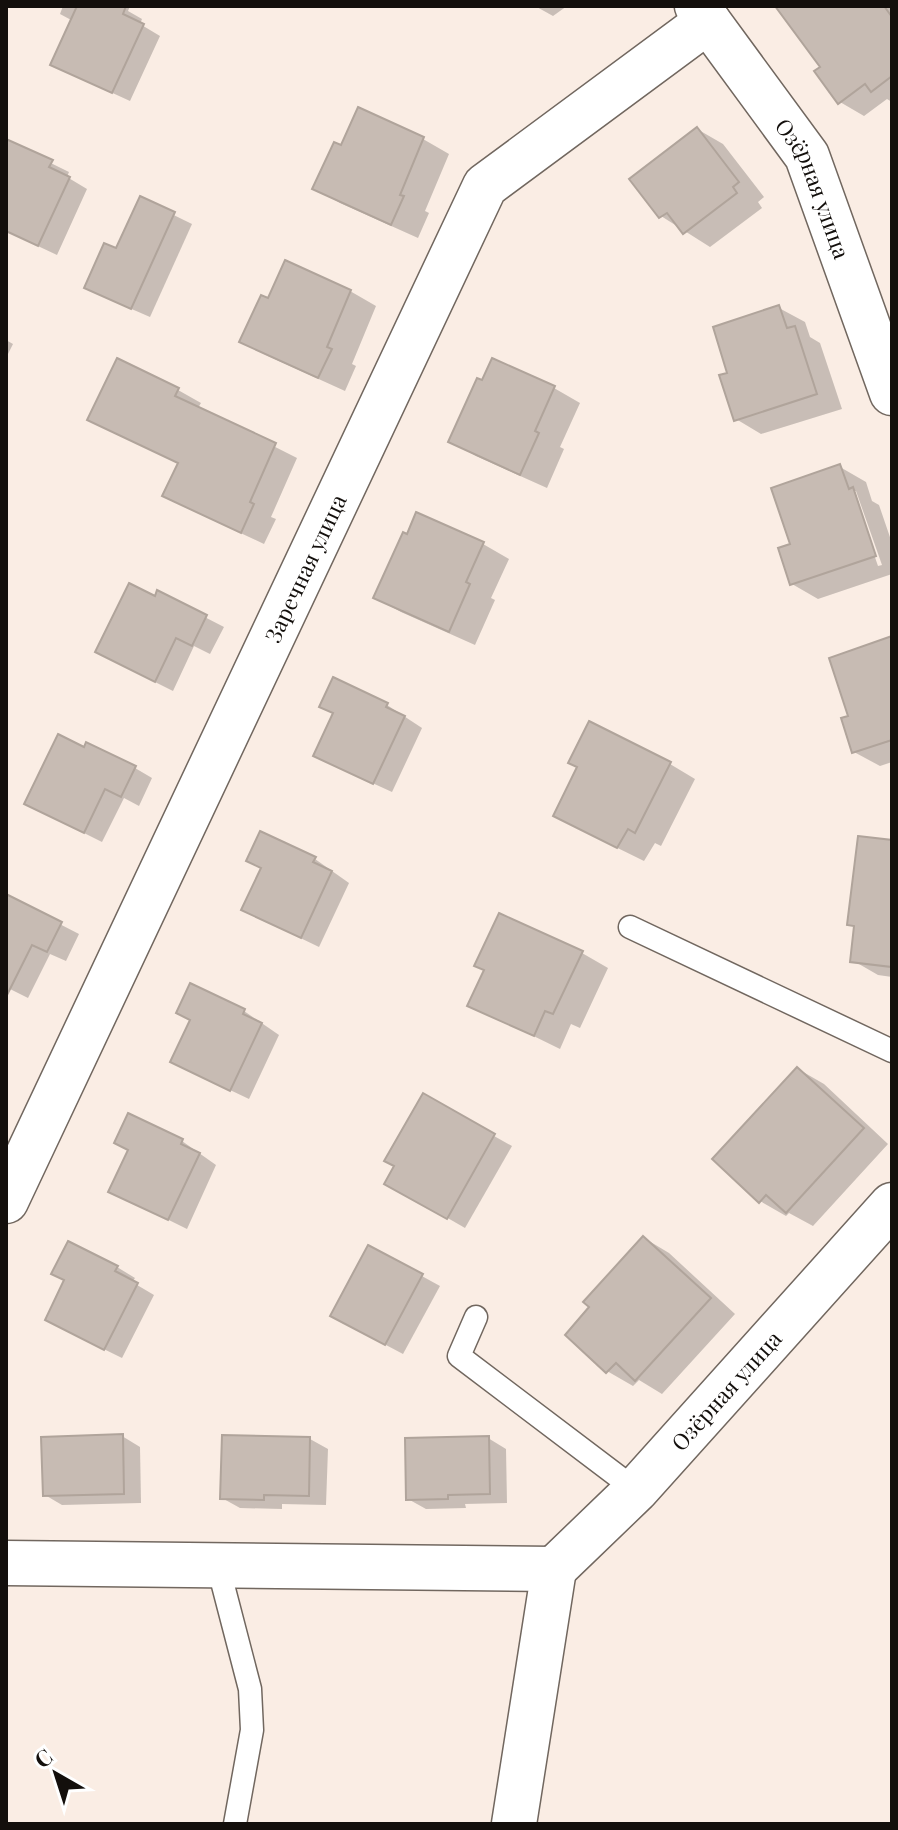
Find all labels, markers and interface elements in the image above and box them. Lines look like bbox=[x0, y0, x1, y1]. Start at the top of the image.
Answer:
street label: Озёрная улица bbox=[769, 112, 858, 263]
street label: Заречная улица bbox=[257, 489, 353, 647]
street label: Озёрная улица bbox=[664, 1324, 788, 1457]
north arrow bbox=[16, 1734, 96, 1814]
text: С bbox=[27, 1741, 58, 1774]

